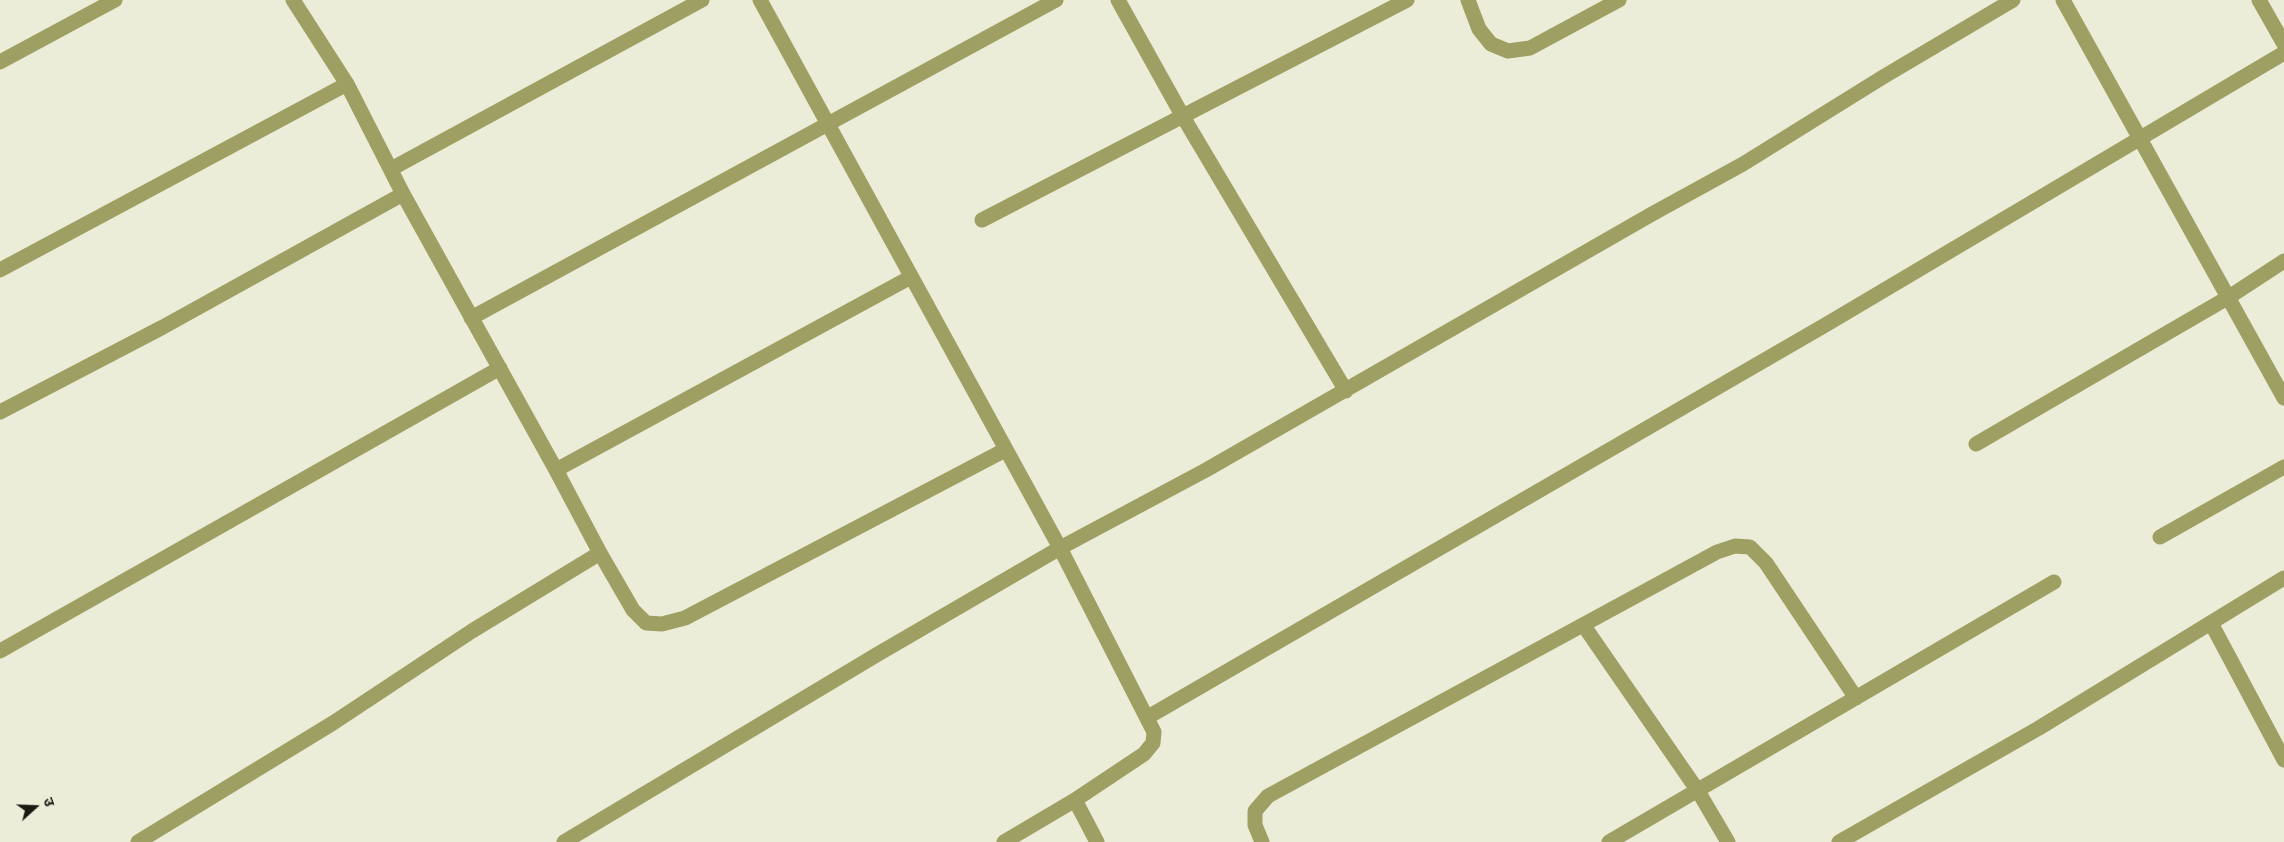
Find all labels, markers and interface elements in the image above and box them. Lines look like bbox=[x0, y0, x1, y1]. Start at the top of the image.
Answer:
north arrow bbox=[10, 782, 60, 832]
text: उ bbox=[40, 795, 58, 808]

